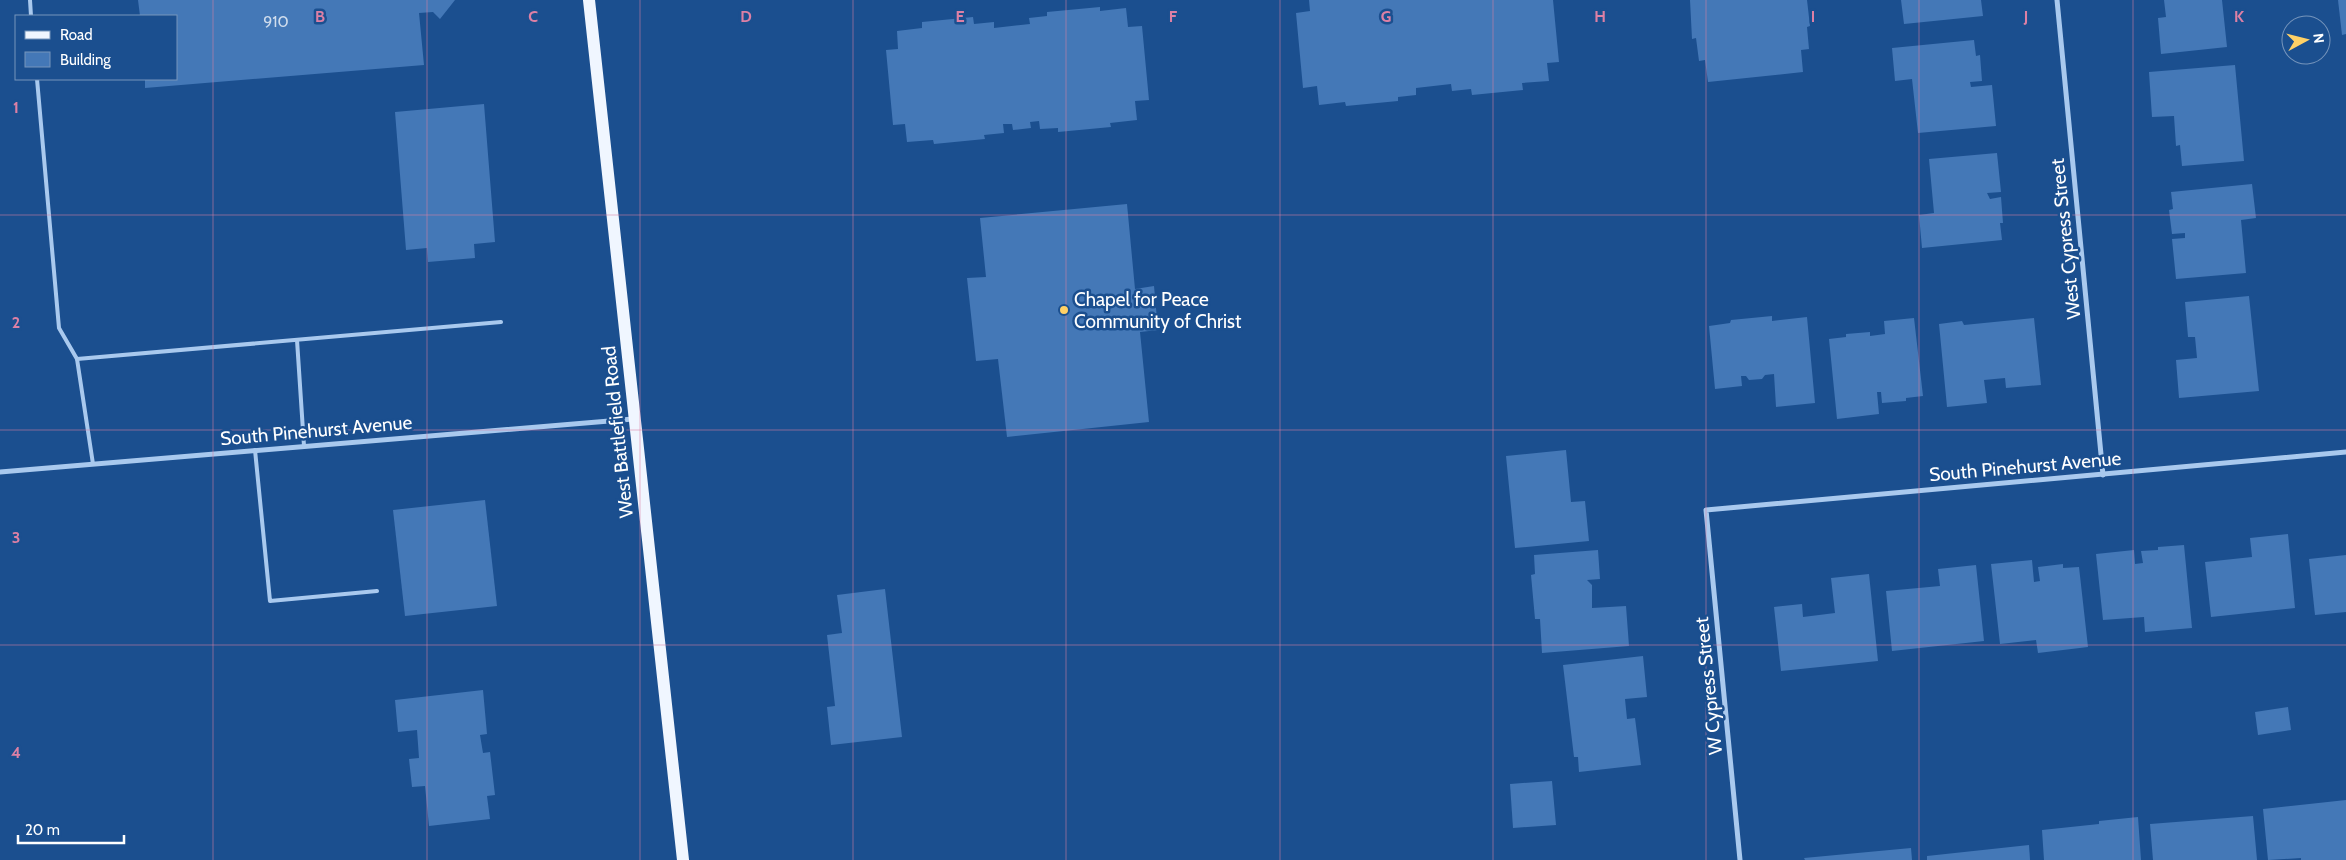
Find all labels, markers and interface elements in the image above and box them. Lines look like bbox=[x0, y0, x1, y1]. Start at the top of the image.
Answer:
text: B bbox=[315, 7, 325, 26]
text: C bbox=[528, 7, 538, 26]
text: D bbox=[740, 7, 752, 26]
text: E bbox=[955, 7, 965, 26]
text: F bbox=[1169, 7, 1178, 26]
text: G bbox=[1381, 7, 1391, 26]
text: H bbox=[1594, 7, 1606, 26]
text: I bbox=[1811, 7, 1815, 26]
text: J bbox=[2023, 7, 2028, 26]
text: K bbox=[2234, 7, 2244, 26]
house number: 910 bbox=[263, 12, 289, 31]
legend bbox=[15, 15, 178, 80]
north arrow bbox=[2281, 15, 2331, 65]
text: Road bbox=[60, 26, 93, 44]
text: N bbox=[2309, 32, 2328, 44]
text: Building bbox=[60, 51, 111, 69]
text: 1 bbox=[13, 98, 19, 117]
street label: West Cypress Street bbox=[2046, 157, 2085, 320]
place label: Chapel for Peace Community of Christ bbox=[1074, 288, 1242, 333]
marker: Chapel for Peace Community of Christ bbox=[1058, 304, 1070, 316]
text: 2 bbox=[12, 313, 20, 332]
street label: West Battlefield Road bbox=[597, 345, 638, 519]
street label: South Pinehurst Avenue bbox=[219, 411, 413, 450]
street label: South Pinehurst Avenue bbox=[1928, 447, 2122, 486]
text: 3 bbox=[12, 528, 20, 547]
street label: W Cypress Street bbox=[1690, 615, 1727, 756]
text: 4 bbox=[11, 743, 21, 762]
scale bar bbox=[18, 812, 124, 844]
text: 20 m bbox=[25, 821, 60, 839]

